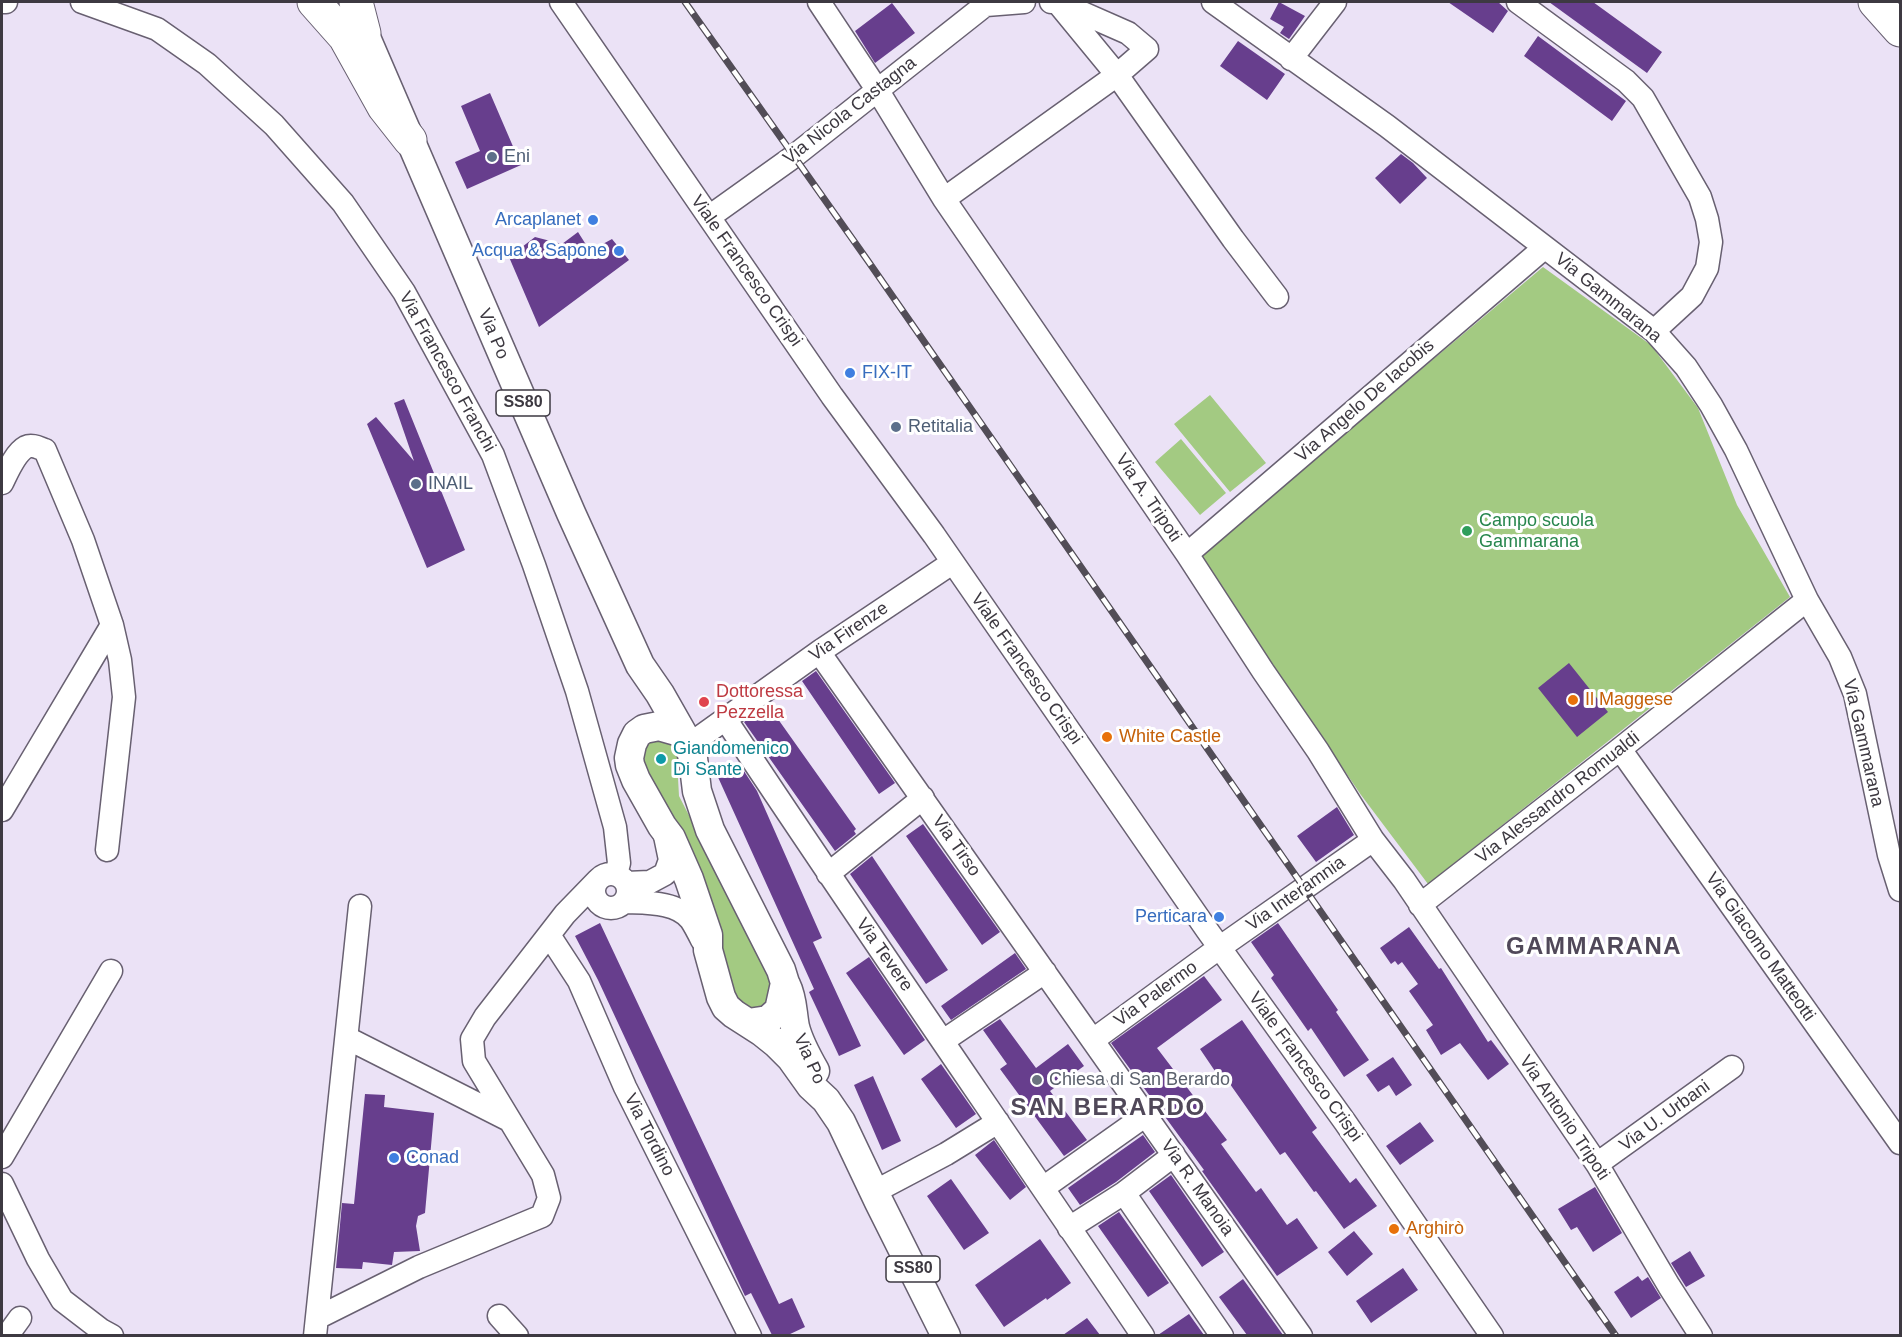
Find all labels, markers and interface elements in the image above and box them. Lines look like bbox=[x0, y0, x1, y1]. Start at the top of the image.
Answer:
street label: Via Nicola Castagna bbox=[779, 52, 921, 170]
place label: Eni bbox=[504, 146, 530, 168]
marker: Eni bbox=[485, 150, 499, 164]
street label: Viale Francesco Crispi bbox=[686, 191, 806, 351]
place label: Arcaplanet bbox=[495, 209, 581, 231]
marker: Arcaplanet bbox=[586, 213, 600, 227]
place label: Acqua & Sapone bbox=[472, 240, 607, 262]
marker: Acqua & Sapone bbox=[612, 244, 626, 258]
street label: Via Gammarana bbox=[1550, 248, 1666, 348]
street label: Via Francesco Franchi bbox=[394, 288, 500, 456]
street label: Via Po bbox=[473, 306, 513, 362]
street label: Via Angelo De Iacobis bbox=[1291, 335, 1439, 467]
place label: FIX-IT bbox=[862, 362, 912, 384]
marker: FIX-IT bbox=[843, 366, 857, 380]
road number: SS80 bbox=[496, 390, 550, 416]
place label: Retitalia bbox=[908, 416, 973, 438]
marker: Retitalia bbox=[889, 420, 903, 434]
street label: Via A. Tripoti bbox=[1111, 450, 1185, 546]
place label: INAIL bbox=[428, 473, 473, 495]
marker: INAIL bbox=[409, 477, 423, 491]
place label: Campo scuola Gammarana bbox=[1479, 510, 1594, 552]
marker: Campo scuola Gammarana bbox=[1460, 524, 1474, 538]
street label: Viale Francesco Crispi bbox=[966, 589, 1086, 749]
street label: Via Firenze bbox=[805, 598, 893, 666]
street label: Via Gammarana bbox=[1838, 677, 1888, 809]
place label: Dottoressa Pezzella bbox=[716, 681, 803, 724]
place label: Il Maggese bbox=[1585, 689, 1673, 711]
marker: Il Maggese bbox=[1566, 693, 1580, 707]
marker: Dottoressa Pezzella bbox=[697, 695, 711, 709]
place label: White Castle bbox=[1119, 726, 1221, 748]
street label: Via Alessandro Romualdi bbox=[1472, 727, 1644, 869]
marker: White Castle bbox=[1100, 730, 1114, 744]
place label: Giandomenico Di Sante bbox=[673, 738, 789, 780]
marker: Giandomenico Di Sante bbox=[654, 752, 668, 766]
street label: Via Tirso bbox=[927, 811, 985, 881]
street label: Via Interamnia bbox=[1242, 852, 1350, 936]
street label: Via Giacomo Matteotti bbox=[1700, 868, 1820, 1026]
place label: Perticara bbox=[1135, 906, 1207, 928]
marker: Perticara bbox=[1212, 910, 1226, 924]
street label: Via Tevere bbox=[851, 914, 917, 996]
district label: GAMMARANA bbox=[1506, 933, 1682, 961]
street label: Via Palermo bbox=[1110, 957, 1202, 1031]
street label: Viale Francesco Crispi bbox=[1243, 988, 1367, 1146]
street label: Via Po bbox=[788, 1031, 830, 1087]
street label: Via Antonio Tripoti bbox=[1514, 1051, 1614, 1185]
place label: Chiesa di San Berardo bbox=[1049, 1069, 1230, 1091]
marker: Chiesa di San Berardo bbox=[1030, 1073, 1044, 1087]
street label: Via U. Urbani bbox=[1615, 1076, 1715, 1156]
street label: Via Tordino bbox=[619, 1090, 679, 1180]
district label: SAN BERARDO bbox=[1010, 1094, 1206, 1122]
street label: Via R. Manoia bbox=[1156, 1136, 1238, 1240]
place label: Conad bbox=[406, 1147, 459, 1169]
marker: Conad bbox=[387, 1151, 401, 1165]
place label: Arghirò bbox=[1406, 1218, 1464, 1240]
marker: Arghirò bbox=[1387, 1222, 1401, 1236]
road number: SS80 bbox=[886, 1256, 940, 1282]

